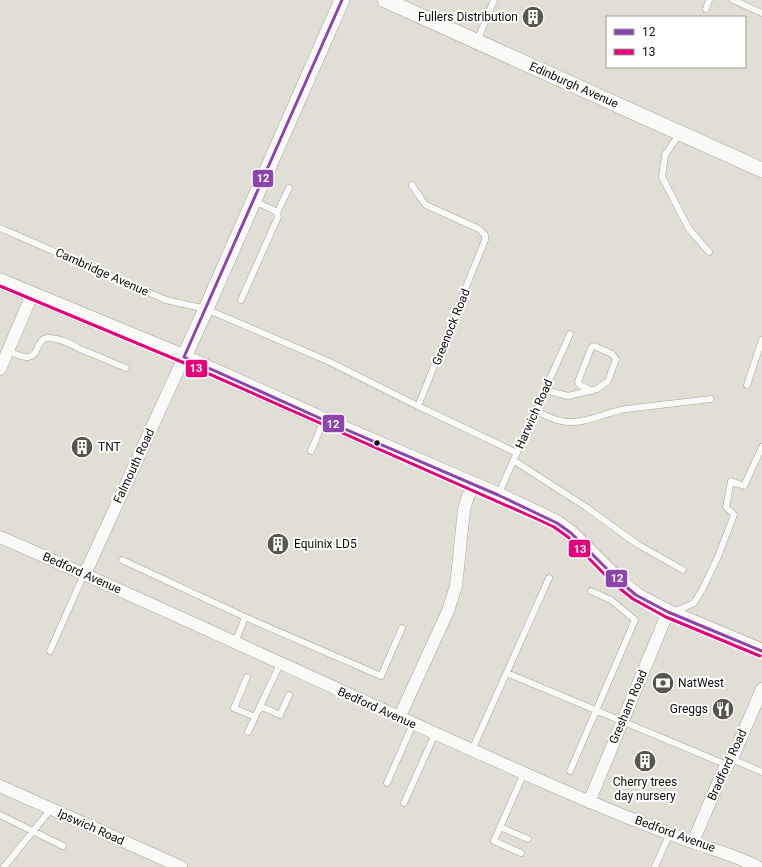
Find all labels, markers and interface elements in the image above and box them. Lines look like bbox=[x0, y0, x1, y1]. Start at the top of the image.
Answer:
building icon: Fullers Distribution bbox=[520, 4, 546, 30]
place label: Fullers Distribution bbox=[418, 10, 518, 24]
legend bbox=[606, 16, 746, 68]
text: 12 bbox=[642, 25, 656, 39]
text: 13 bbox=[642, 45, 656, 59]
street label: Edinburgh Avenue bbox=[527, 59, 621, 111]
line badge: 12 bbox=[252, 169, 274, 188]
text: 12 bbox=[257, 172, 269, 185]
street label: Cambridge Avenue bbox=[53, 245, 151, 299]
street label: Greenock Road bbox=[429, 287, 473, 367]
line badge: 13 bbox=[185, 359, 208, 378]
text: 13 bbox=[190, 362, 202, 375]
street label: Harwich Road bbox=[512, 377, 556, 451]
line badge: 12 bbox=[322, 414, 345, 433]
text: 12 bbox=[327, 418, 339, 431]
street label: Falmouth Road bbox=[111, 426, 157, 506]
building icon: TNT bbox=[69, 434, 95, 460]
unlabelled marker bbox=[372, 438, 382, 448]
place label: TNT bbox=[98, 440, 121, 454]
building icon: Equinix LD5 bbox=[265, 531, 291, 557]
place label: Equinix LD5 bbox=[294, 537, 357, 551]
line badge: 13 bbox=[568, 539, 591, 558]
text: 13 bbox=[574, 543, 586, 556]
street label: Bedford Avenue bbox=[41, 549, 123, 597]
line badge: 12 bbox=[605, 569, 628, 588]
text: 12 bbox=[611, 572, 623, 585]
street label: Gresham Road bbox=[606, 668, 650, 746]
bank icon: NatWest bbox=[650, 670, 676, 696]
place label: NatWest bbox=[678, 676, 724, 690]
street label: Bedford Avenue bbox=[336, 684, 418, 732]
restaurant icon: Greggs bbox=[710, 696, 736, 722]
place label: Greggs bbox=[670, 702, 708, 716]
street label: Bradford Road bbox=[704, 727, 750, 803]
building icon: Cherry trees day nursery bbox=[632, 748, 658, 774]
place label: Cherry trees day nursery bbox=[613, 775, 677, 803]
street label: Ipswich Road bbox=[55, 806, 127, 848]
street label: Bedford Avenue bbox=[633, 813, 717, 855]

